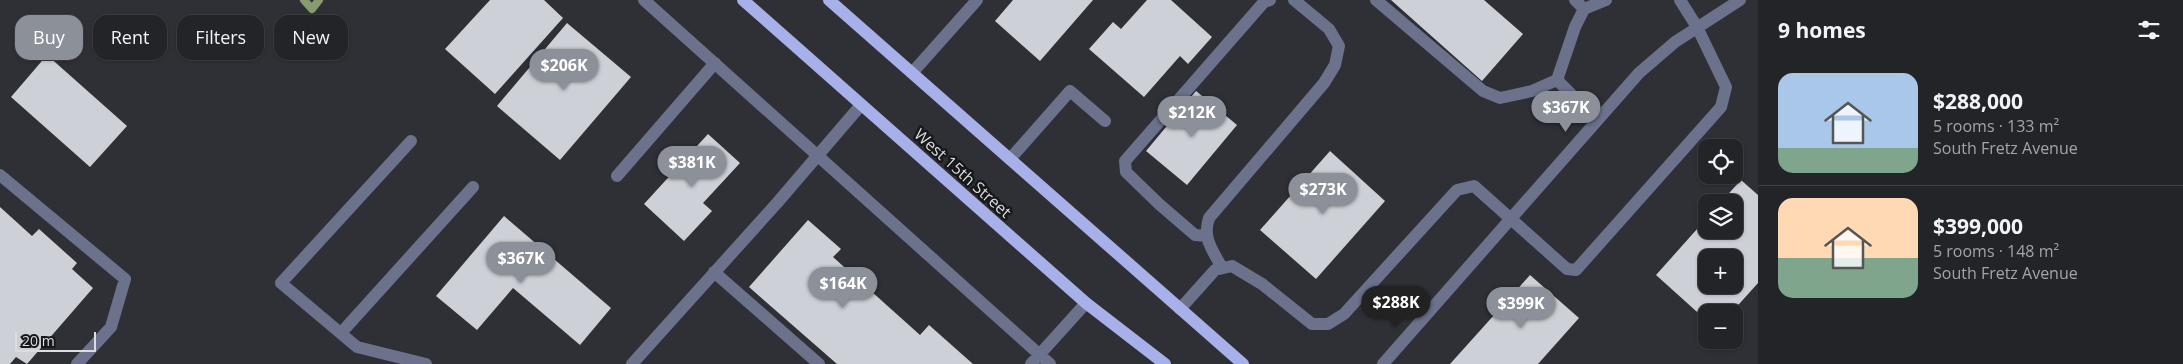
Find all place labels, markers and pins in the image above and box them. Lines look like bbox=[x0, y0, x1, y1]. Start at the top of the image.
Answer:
pin: $206K bbox=[529, 48, 599, 91]
pin: $367K bbox=[1531, 90, 1601, 133]
pin: $212K bbox=[1157, 96, 1227, 138]
pin: $381K bbox=[657, 146, 727, 188]
pin: $273K bbox=[1288, 172, 1358, 215]
pin: $367K bbox=[486, 242, 556, 284]
pin: $164K bbox=[808, 266, 878, 309]
pin: $288K bbox=[1361, 286, 1431, 328]
pin: $399K bbox=[1486, 286, 1556, 329]

